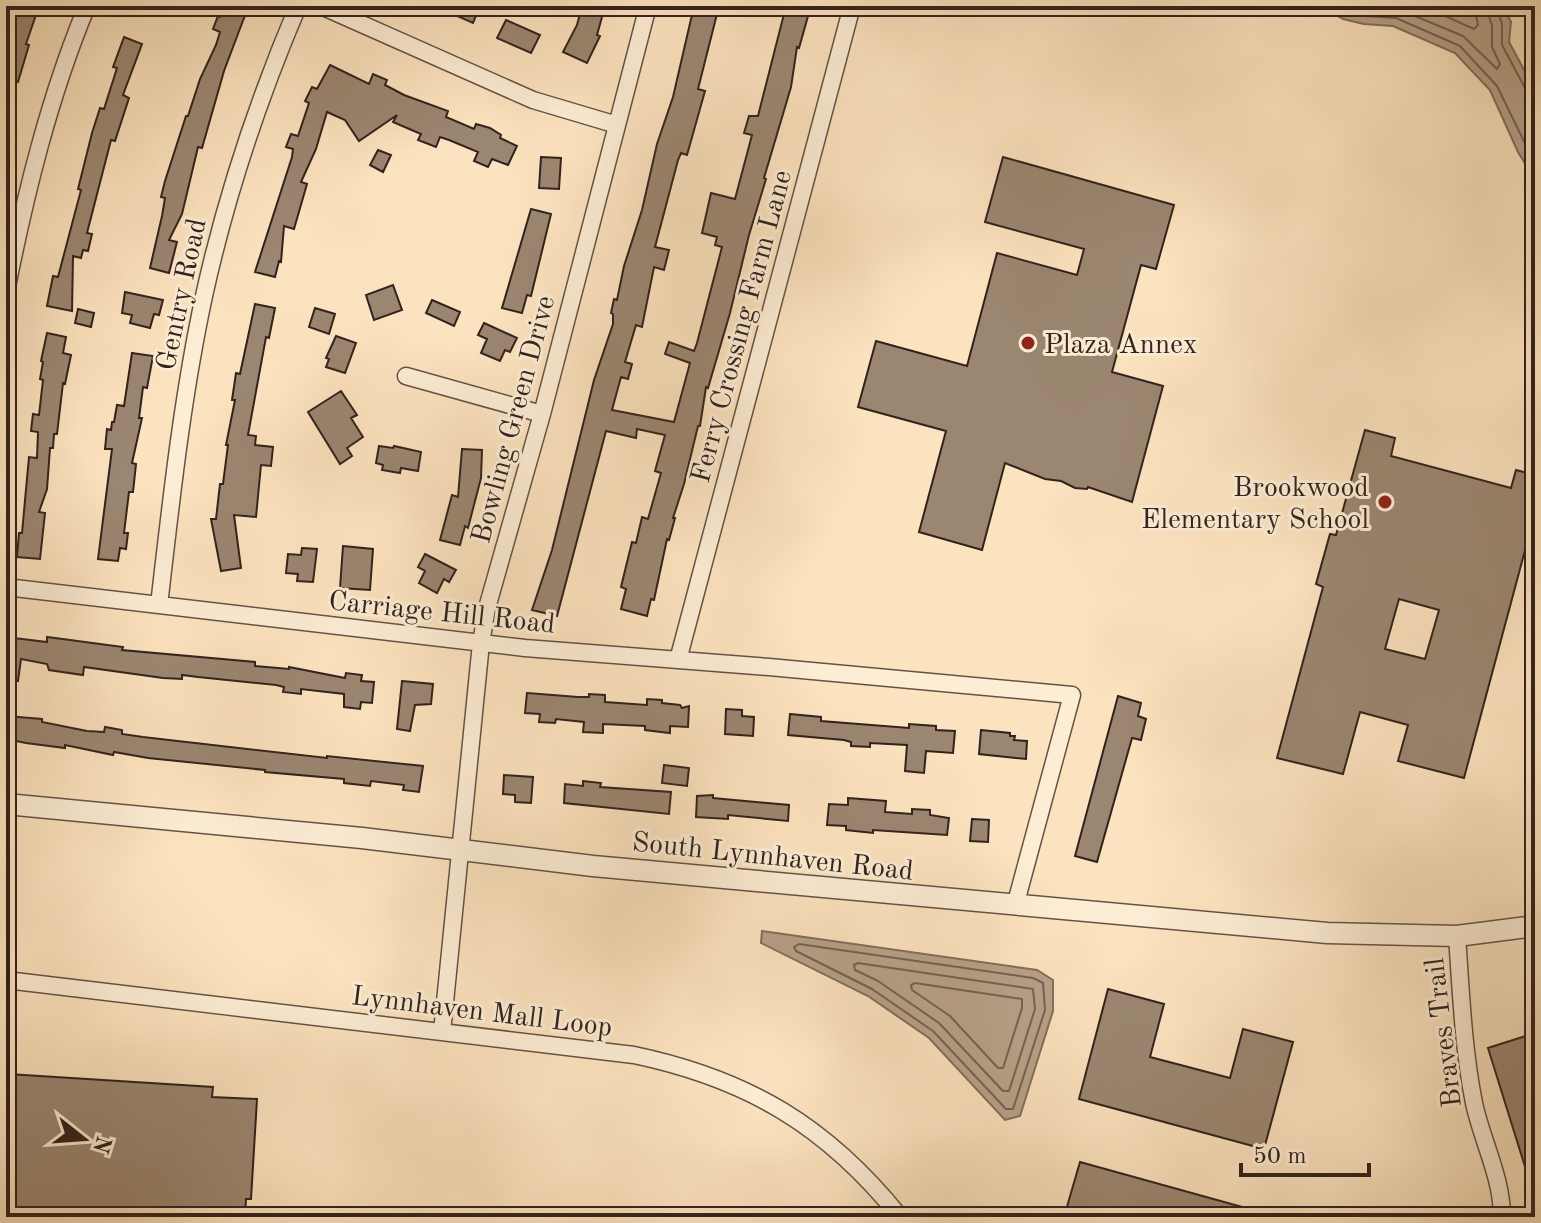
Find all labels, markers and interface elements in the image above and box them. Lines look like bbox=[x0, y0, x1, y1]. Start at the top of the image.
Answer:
street label: Ferry Crossing Farm Lane bbox=[688, 167, 798, 486]
street label: Gentry Road bbox=[153, 216, 213, 373]
street label: Bowling Green Drive bbox=[468, 293, 561, 547]
place label: Plaza Annex bbox=[1044, 332, 1198, 360]
marker: Plaza Annex bbox=[1019, 334, 1037, 352]
place label: Brookwood Elementary School bbox=[1141, 475, 1369, 535]
marker: Brookwood Elementary School bbox=[1376, 493, 1394, 511]
street label: Carriage Hill Road bbox=[327, 588, 556, 640]
street label: South Lynnhaven Road bbox=[631, 829, 915, 887]
street label: Braves Trail bbox=[1422, 956, 1468, 1109]
street label: Lynnhaven Mall Loop bbox=[350, 983, 614, 1043]
north arrow bbox=[44, 1099, 124, 1179]
scale bar bbox=[1241, 1127, 1369, 1177]
text: N bbox=[88, 1133, 114, 1156]
text: 50 m bbox=[1253, 1145, 1307, 1169]

